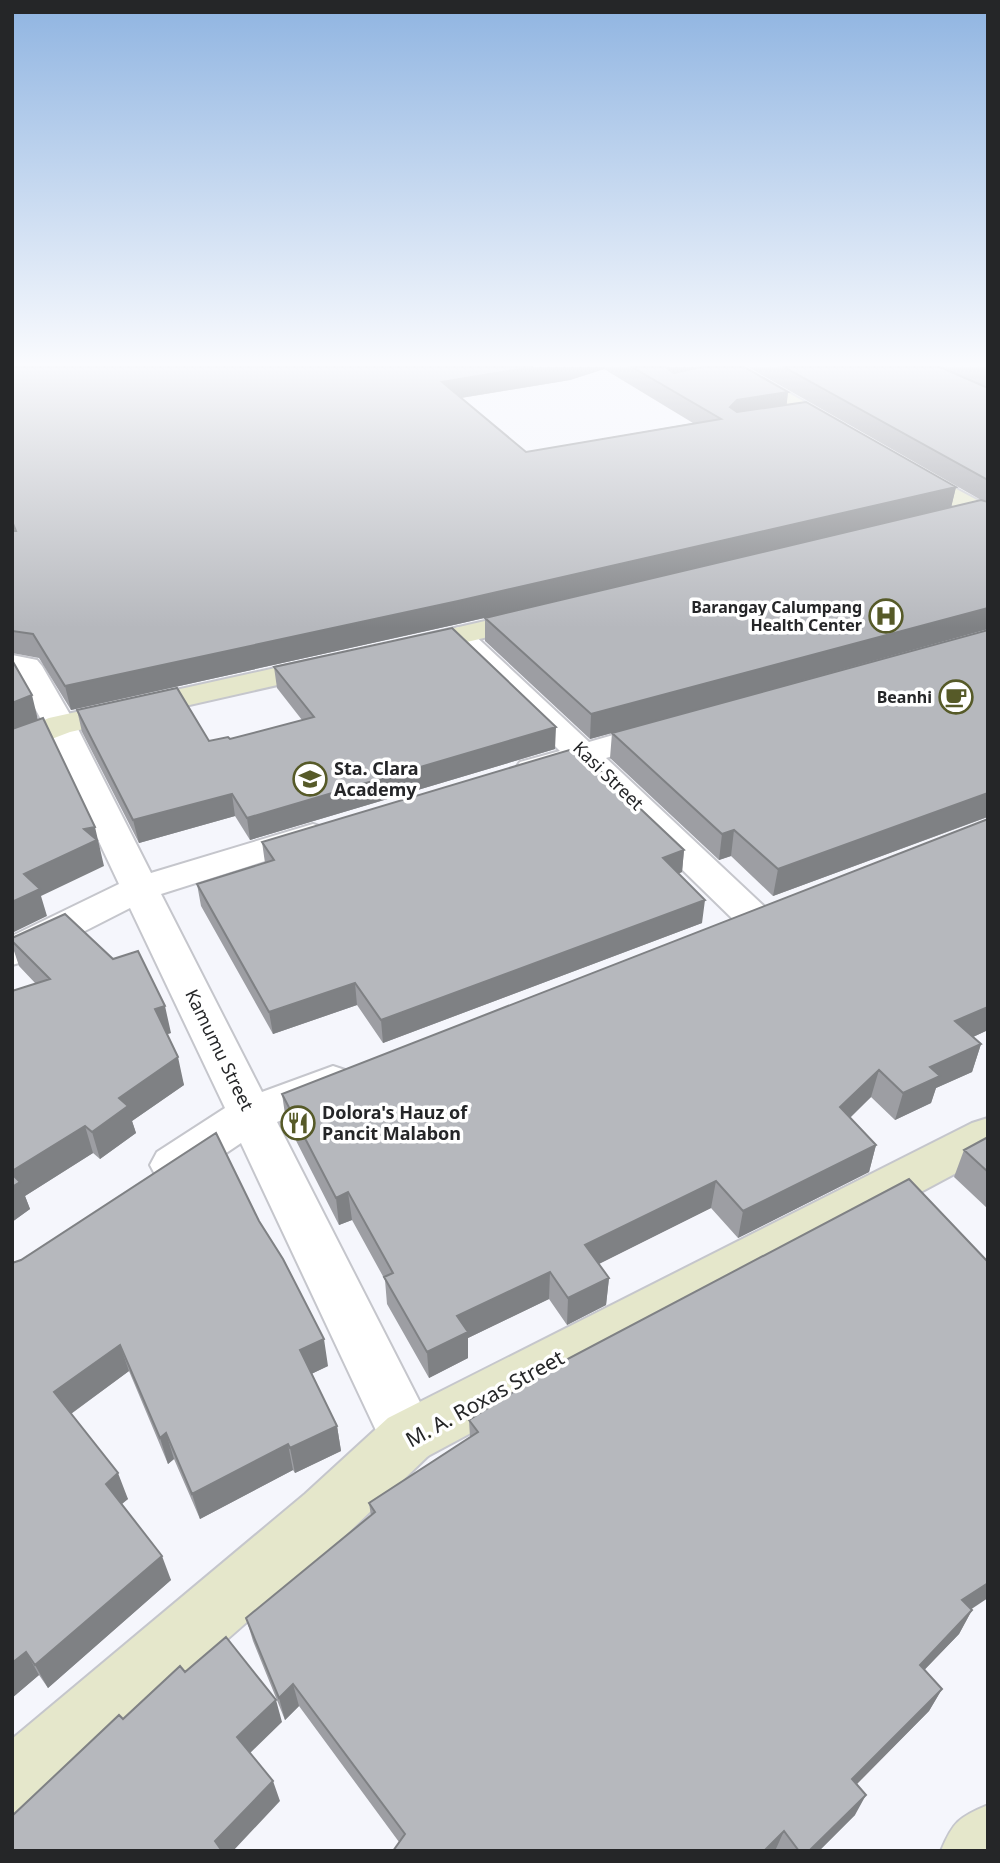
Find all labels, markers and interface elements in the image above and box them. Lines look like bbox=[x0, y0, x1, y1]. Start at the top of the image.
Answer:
place label: Barangay Calumpang Health Center bbox=[691, 596, 862, 636]
hospital icon: Barangay Calumpang Health Center bbox=[867, 597, 905, 635]
cafe icon: Beanhi bbox=[937, 678, 975, 716]
place label: Beanhi bbox=[877, 686, 932, 708]
street label: Kasi Street bbox=[568, 736, 650, 815]
place label: Sta. Clara Academy bbox=[334, 756, 418, 801]
school or university icon: Sta. Clara Academy bbox=[291, 760, 329, 798]
street label: Kamumu Street bbox=[180, 985, 260, 1115]
place label: Dolora's Hauz of Pancit Malabon bbox=[322, 1100, 468, 1145]
restaurant icon: Dolora's Hauz of Pancit Malabon bbox=[279, 1104, 317, 1142]
street label: M. A. Roxas Street bbox=[400, 1343, 569, 1453]

